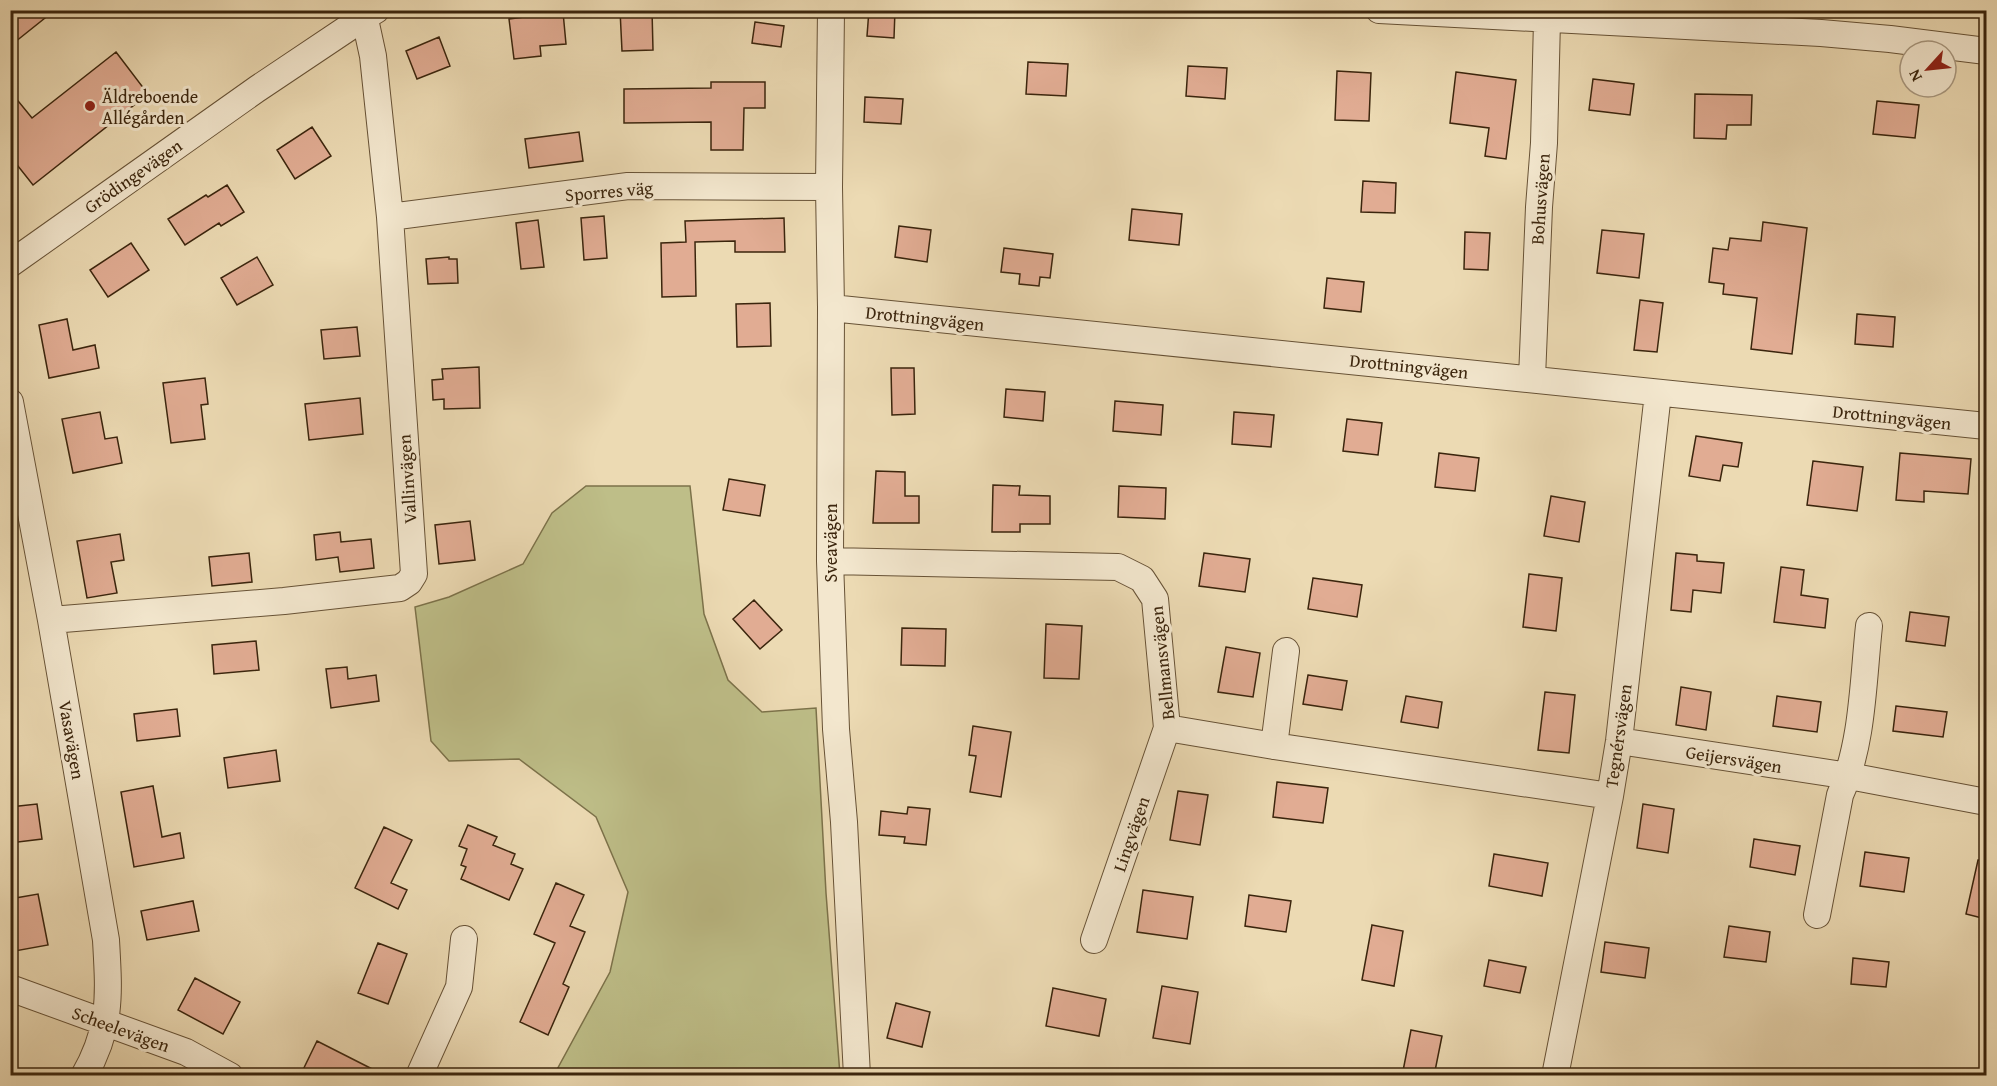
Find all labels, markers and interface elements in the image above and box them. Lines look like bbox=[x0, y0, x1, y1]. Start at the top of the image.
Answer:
north arrow bbox=[1898, 39, 1958, 99]
text: N bbox=[1901, 65, 1928, 86]
place label: Äldreboende Allégården bbox=[102, 83, 198, 131]
marker: Äldreboende Allégården bbox=[83, 99, 97, 113]
street label: Grödingevägen bbox=[78, 132, 188, 220]
street label: Bohusvägen bbox=[1523, 152, 1557, 246]
street label: Sporres väg bbox=[564, 174, 654, 208]
street label: Drottningvägen bbox=[864, 298, 986, 338]
street label: Drottningvägen bbox=[1348, 346, 1470, 386]
street label: Drottningvägen bbox=[1831, 397, 1953, 437]
street label: Vallinvägen bbox=[390, 433, 424, 525]
street label: Sveavägen bbox=[817, 504, 844, 583]
street label: Bellmansvägen bbox=[1143, 605, 1181, 721]
street label: Tegnérsvägen bbox=[1597, 682, 1639, 790]
street label: Vasavägen bbox=[52, 698, 92, 782]
street label: Geijersvägen bbox=[1684, 738, 1784, 780]
street label: Lingvägen bbox=[1106, 793, 1156, 875]
street label: Scheelevägen bbox=[68, 999, 174, 1059]

